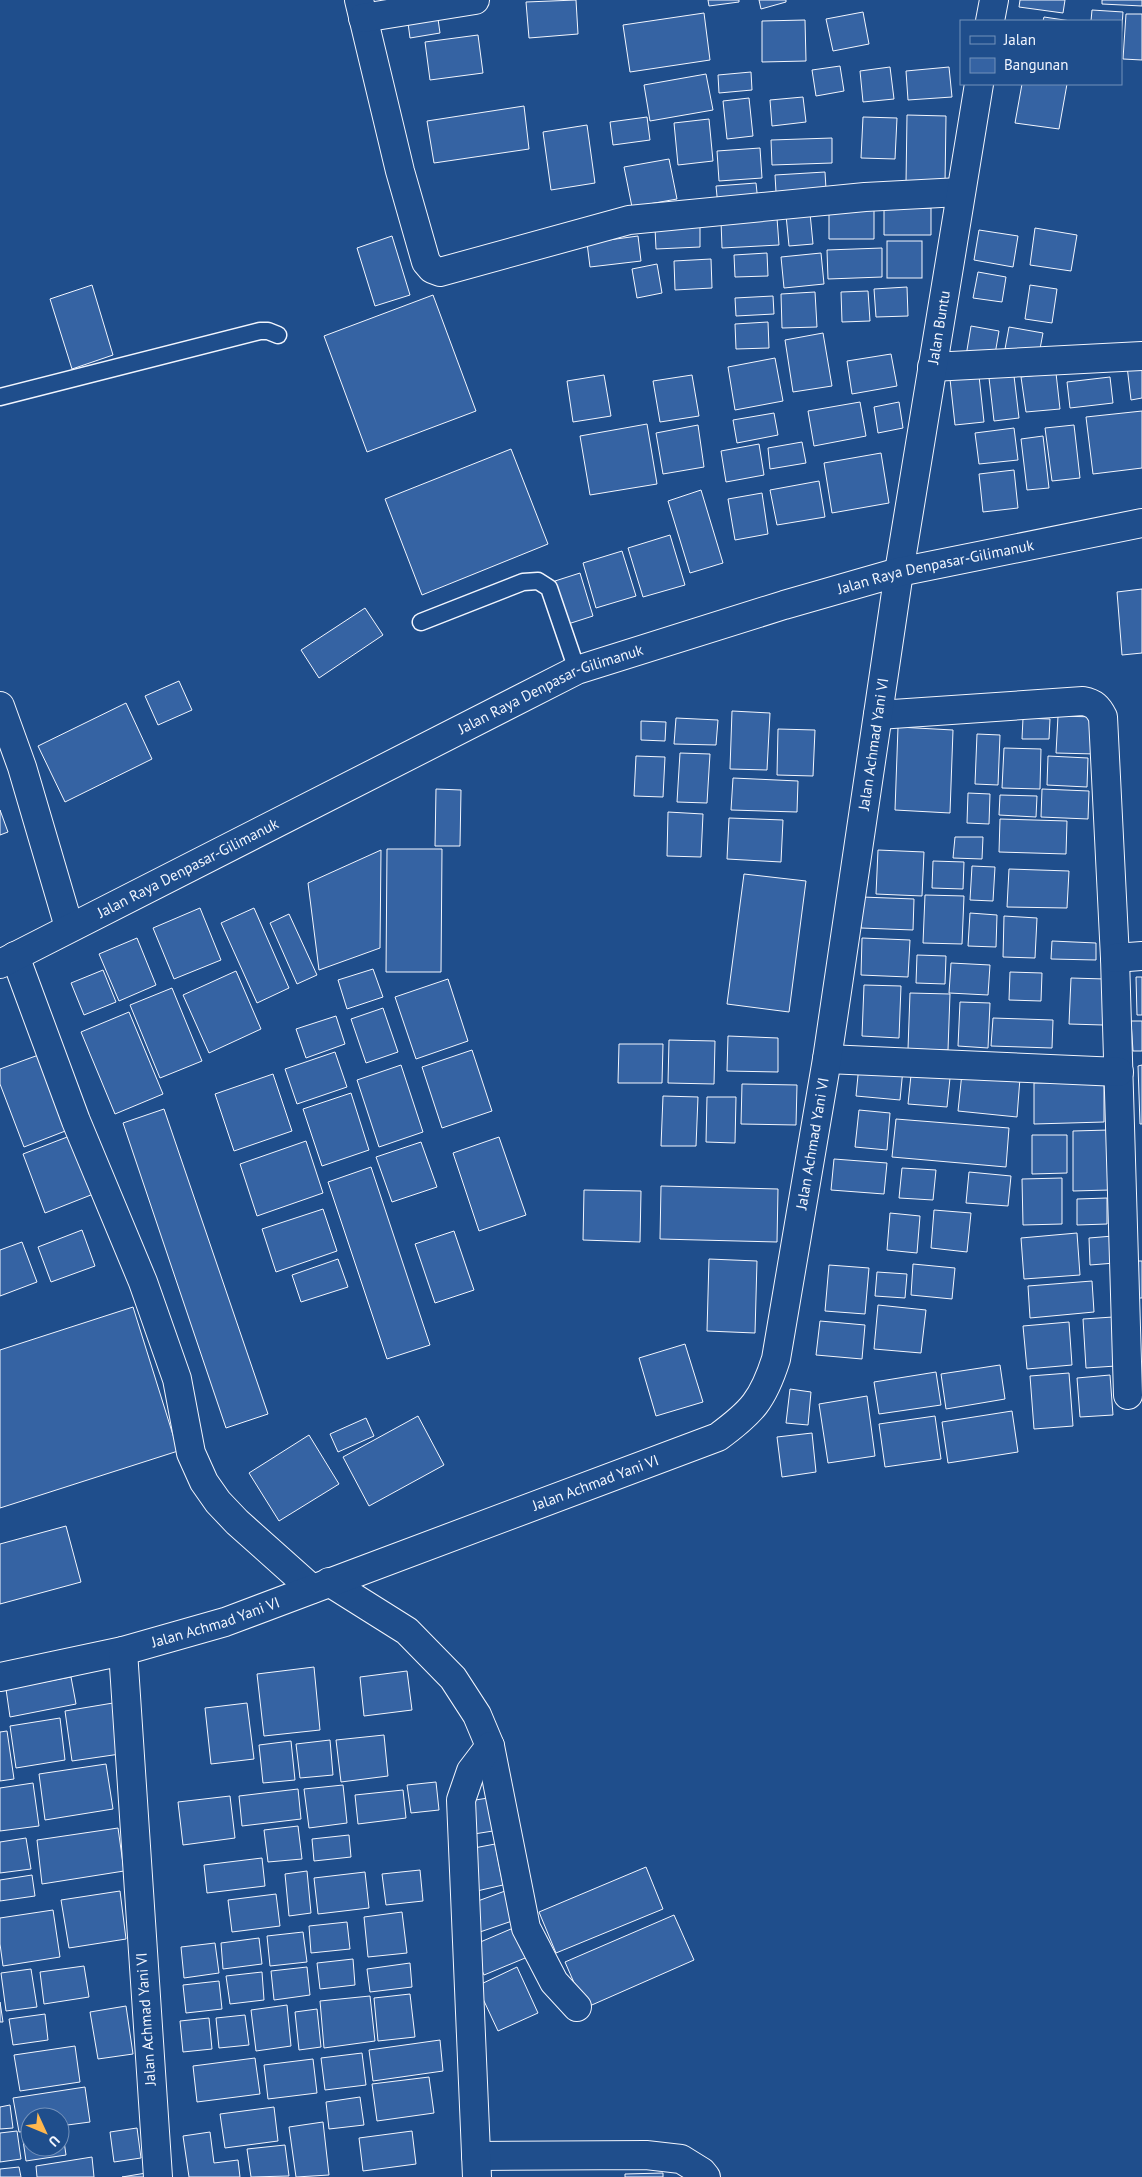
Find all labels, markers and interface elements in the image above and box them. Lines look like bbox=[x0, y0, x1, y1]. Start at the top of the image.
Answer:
legend bbox=[960, 20, 1122, 85]
text: Jalan bbox=[1003, 30, 1036, 49]
text: Bangunan bbox=[1004, 55, 1068, 74]
street label: Jalan Buntu bbox=[923, 289, 954, 366]
street label: Jalan Raya Denpasar-Gilimanuk bbox=[834, 535, 1036, 598]
street label: Jalan Raya Denpasar-Gilimanuk bbox=[454, 640, 646, 738]
street label: Jalan Achmad Yani VI bbox=[854, 676, 892, 813]
street label: Jalan Raya Denpasar-Gilimanuk bbox=[93, 813, 282, 922]
street label: Jalan Achmad Yani VI bbox=[791, 1076, 833, 1212]
street label: Jalan Achmad Yani VI bbox=[529, 1450, 661, 1515]
street label: Jalan Achmad Yani VI bbox=[148, 1592, 282, 1652]
street label: Jalan Achmad Yani VI bbox=[131, 1952, 160, 2087]
north arrow bbox=[20, 2107, 70, 2157]
text: U bbox=[45, 2132, 64, 2150]

